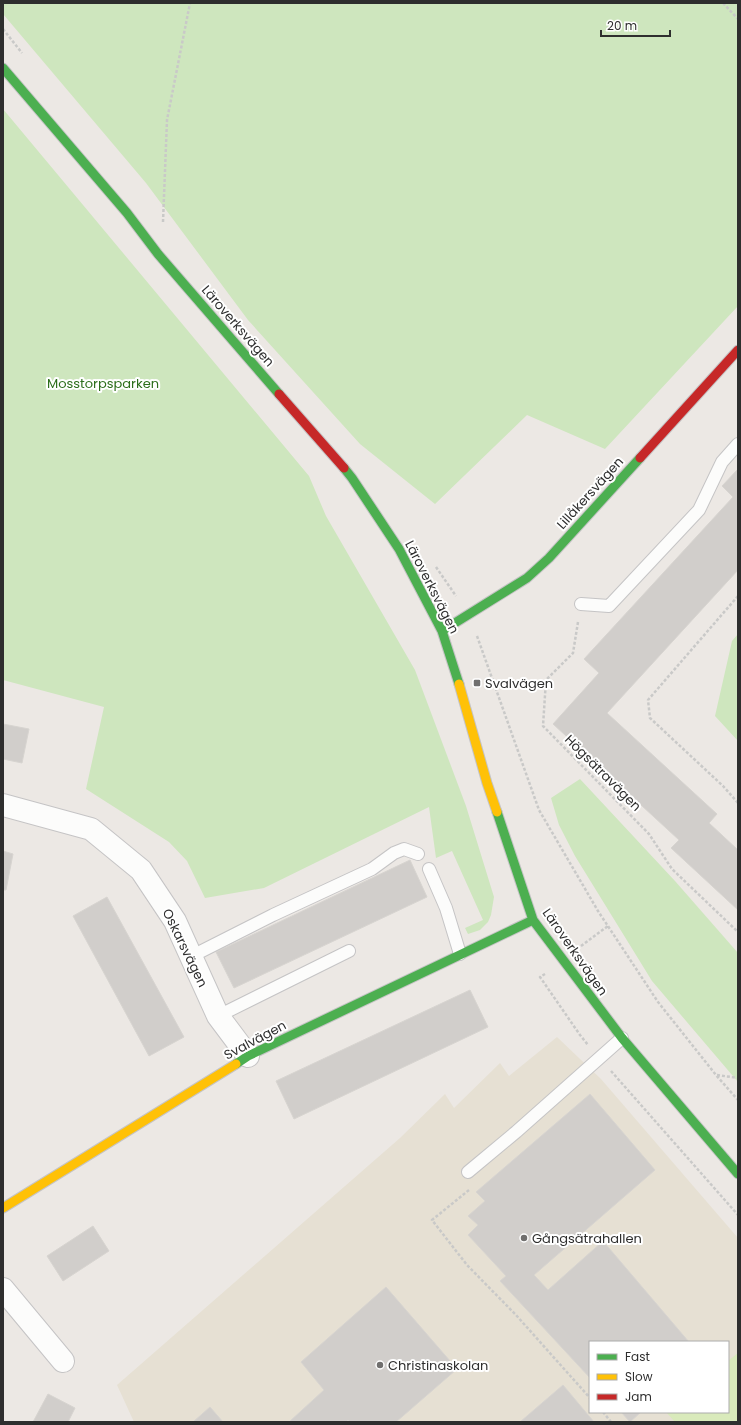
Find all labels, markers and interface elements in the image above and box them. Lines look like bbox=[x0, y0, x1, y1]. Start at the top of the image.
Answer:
scale bar bbox=[601, 12, 670, 38]
text: 20 m bbox=[607, 17, 637, 34]
street label: Läroverksvägen bbox=[197, 281, 279, 371]
park label: Mosstorpsparken bbox=[47, 374, 159, 393]
street label: Lillåkersvägen bbox=[552, 453, 628, 533]
street label: Läroverksvägen bbox=[400, 537, 464, 637]
place label: Svalvägen bbox=[485, 674, 553, 693]
marker: Svalvägen bbox=[472, 678, 482, 688]
street label: Högsätravägen bbox=[560, 730, 646, 816]
street label: Oskarsvägen bbox=[158, 905, 212, 991]
street label: Läroverksvägen bbox=[538, 905, 612, 999]
street label: Svalvägen bbox=[220, 1016, 290, 1064]
place label: Gångsätrahallen bbox=[532, 1229, 642, 1248]
marker: Gångsätrahallen bbox=[519, 1233, 529, 1243]
legend bbox=[589, 1341, 729, 1413]
text: Fast bbox=[625, 1348, 650, 1365]
place label: Christinaskolan bbox=[388, 1356, 488, 1375]
marker: Christinaskolan bbox=[375, 1360, 385, 1370]
text: Slow bbox=[625, 1368, 653, 1385]
text: Jam bbox=[625, 1388, 652, 1405]

